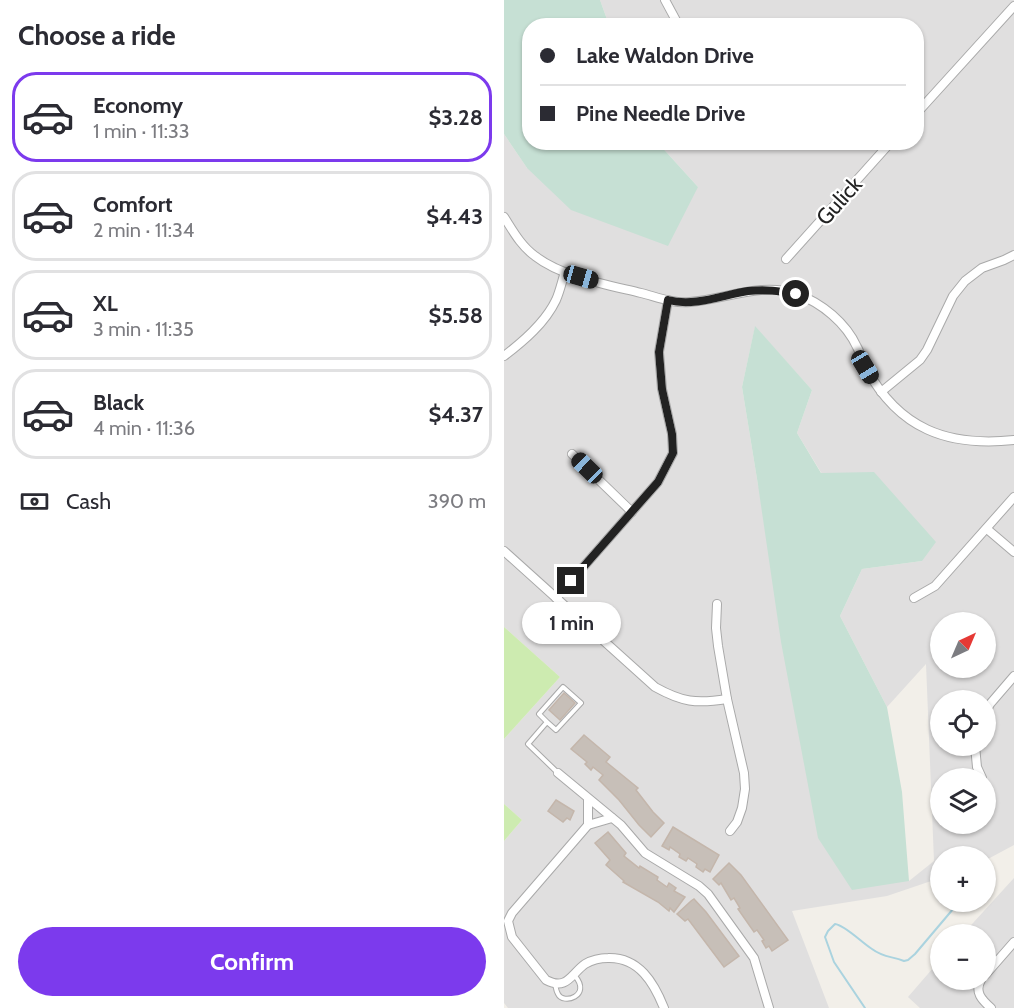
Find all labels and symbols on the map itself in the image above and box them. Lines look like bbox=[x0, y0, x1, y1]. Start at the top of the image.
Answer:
street label: Gulick bbox=[810, 171, 868, 231]
car bbox=[561, 263, 601, 291]
route start bbox=[782, 280, 809, 307]
car bbox=[848, 347, 882, 387]
car bbox=[568, 449, 606, 487]
route end bbox=[557, 567, 584, 594]
callout: 1 min bbox=[521, 602, 620, 644]
north arrow bbox=[930, 612, 996, 678]

